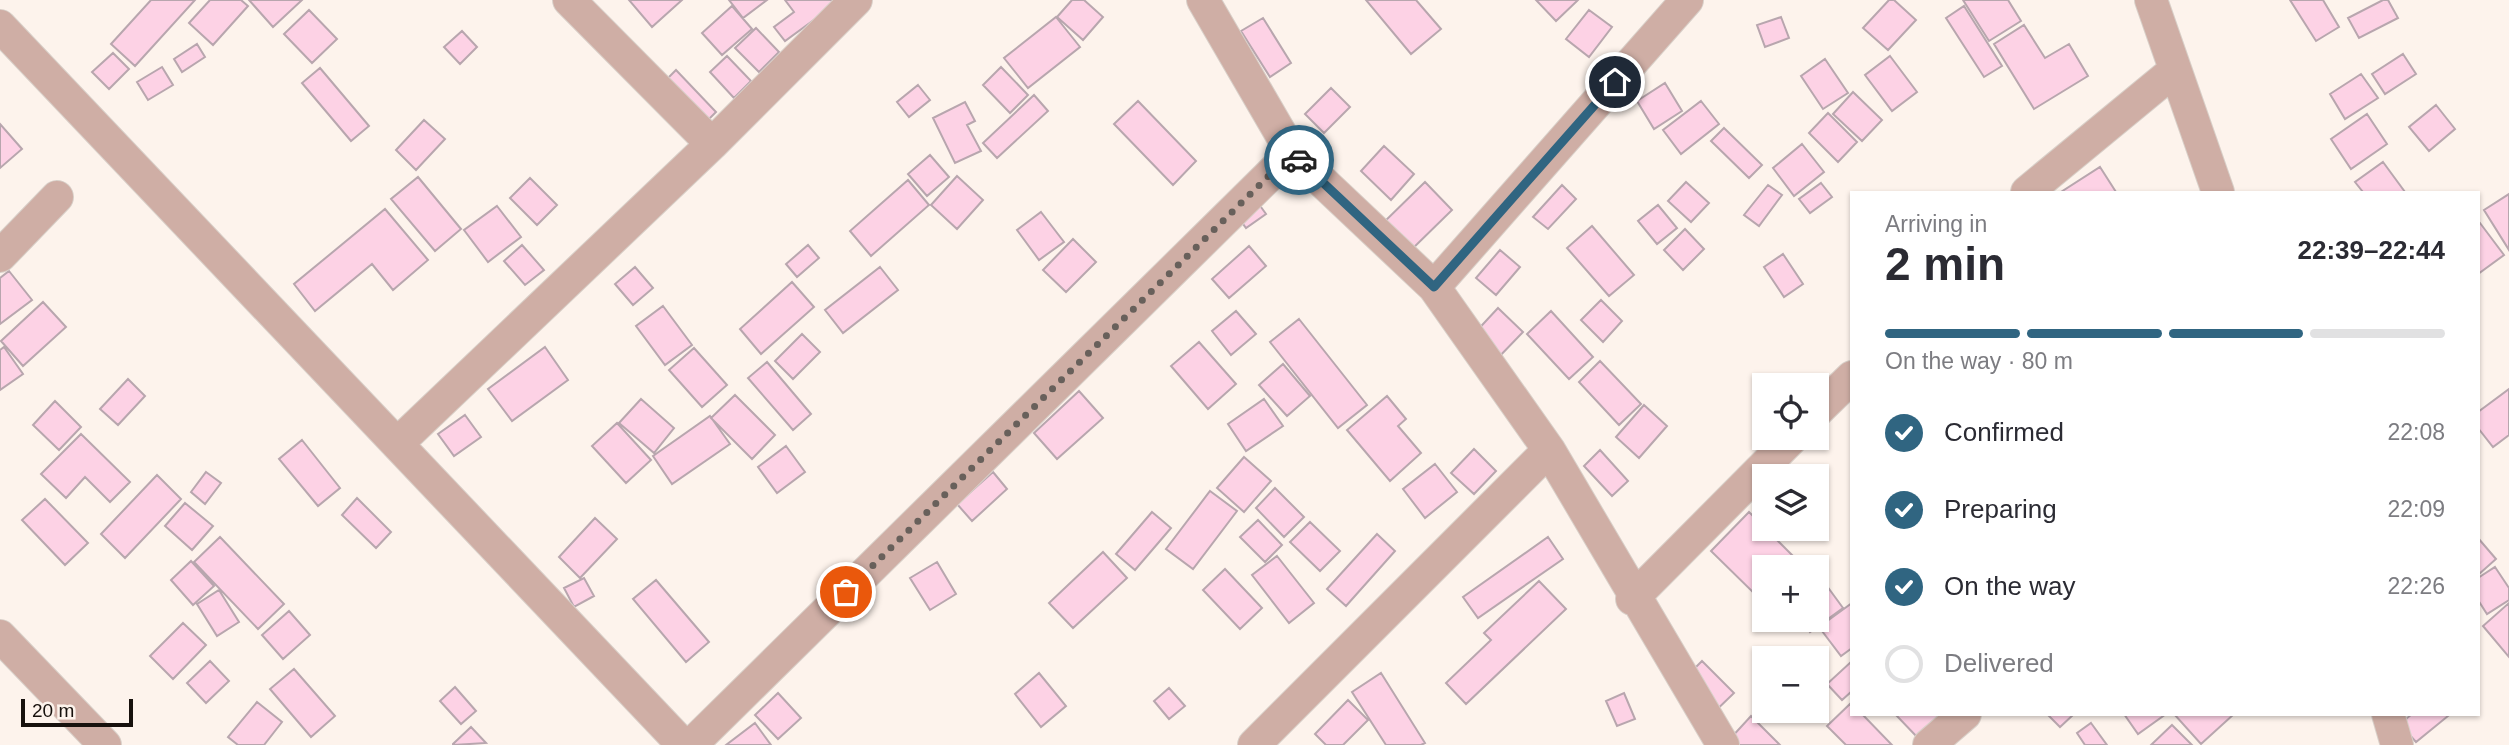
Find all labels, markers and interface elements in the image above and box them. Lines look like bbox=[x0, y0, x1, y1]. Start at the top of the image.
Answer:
pin bbox=[1585, 52, 1645, 112]
icon: home bbox=[1596, 63, 1634, 101]
courier bbox=[1264, 125, 1334, 195]
icon: car bbox=[1280, 141, 1318, 179]
text: Arriving in bbox=[1885, 211, 1987, 237]
text: 22:39–22:44 bbox=[2298, 235, 2445, 265]
text: 2 min bbox=[1885, 238, 2005, 290]
text: On the way · 80 m bbox=[1885, 348, 2073, 374]
map controls bbox=[1752, 373, 1829, 723]
button: locate bbox=[1752, 373, 1829, 450]
icon: check bbox=[1885, 414, 1923, 452]
text: Confirmed bbox=[1944, 417, 2064, 447]
text: 22:08 bbox=[2387, 419, 2445, 445]
button: layers bbox=[1752, 464, 1829, 541]
icon: check bbox=[1885, 491, 1923, 529]
text: Preparing bbox=[1944, 494, 2057, 524]
text: 22:09 bbox=[2387, 496, 2445, 522]
button: + bbox=[1752, 555, 1829, 632]
pin bbox=[816, 562, 876, 622]
icon: check bbox=[1885, 568, 1923, 606]
text: On the way bbox=[1944, 571, 2076, 601]
icon: bag bbox=[827, 573, 865, 611]
text: 22:26 bbox=[2387, 573, 2445, 599]
button: − bbox=[1752, 646, 1829, 723]
text: Delivered bbox=[1944, 648, 2054, 678]
scale bar bbox=[21, 696, 133, 728]
text: 20 m bbox=[32, 700, 74, 721]

